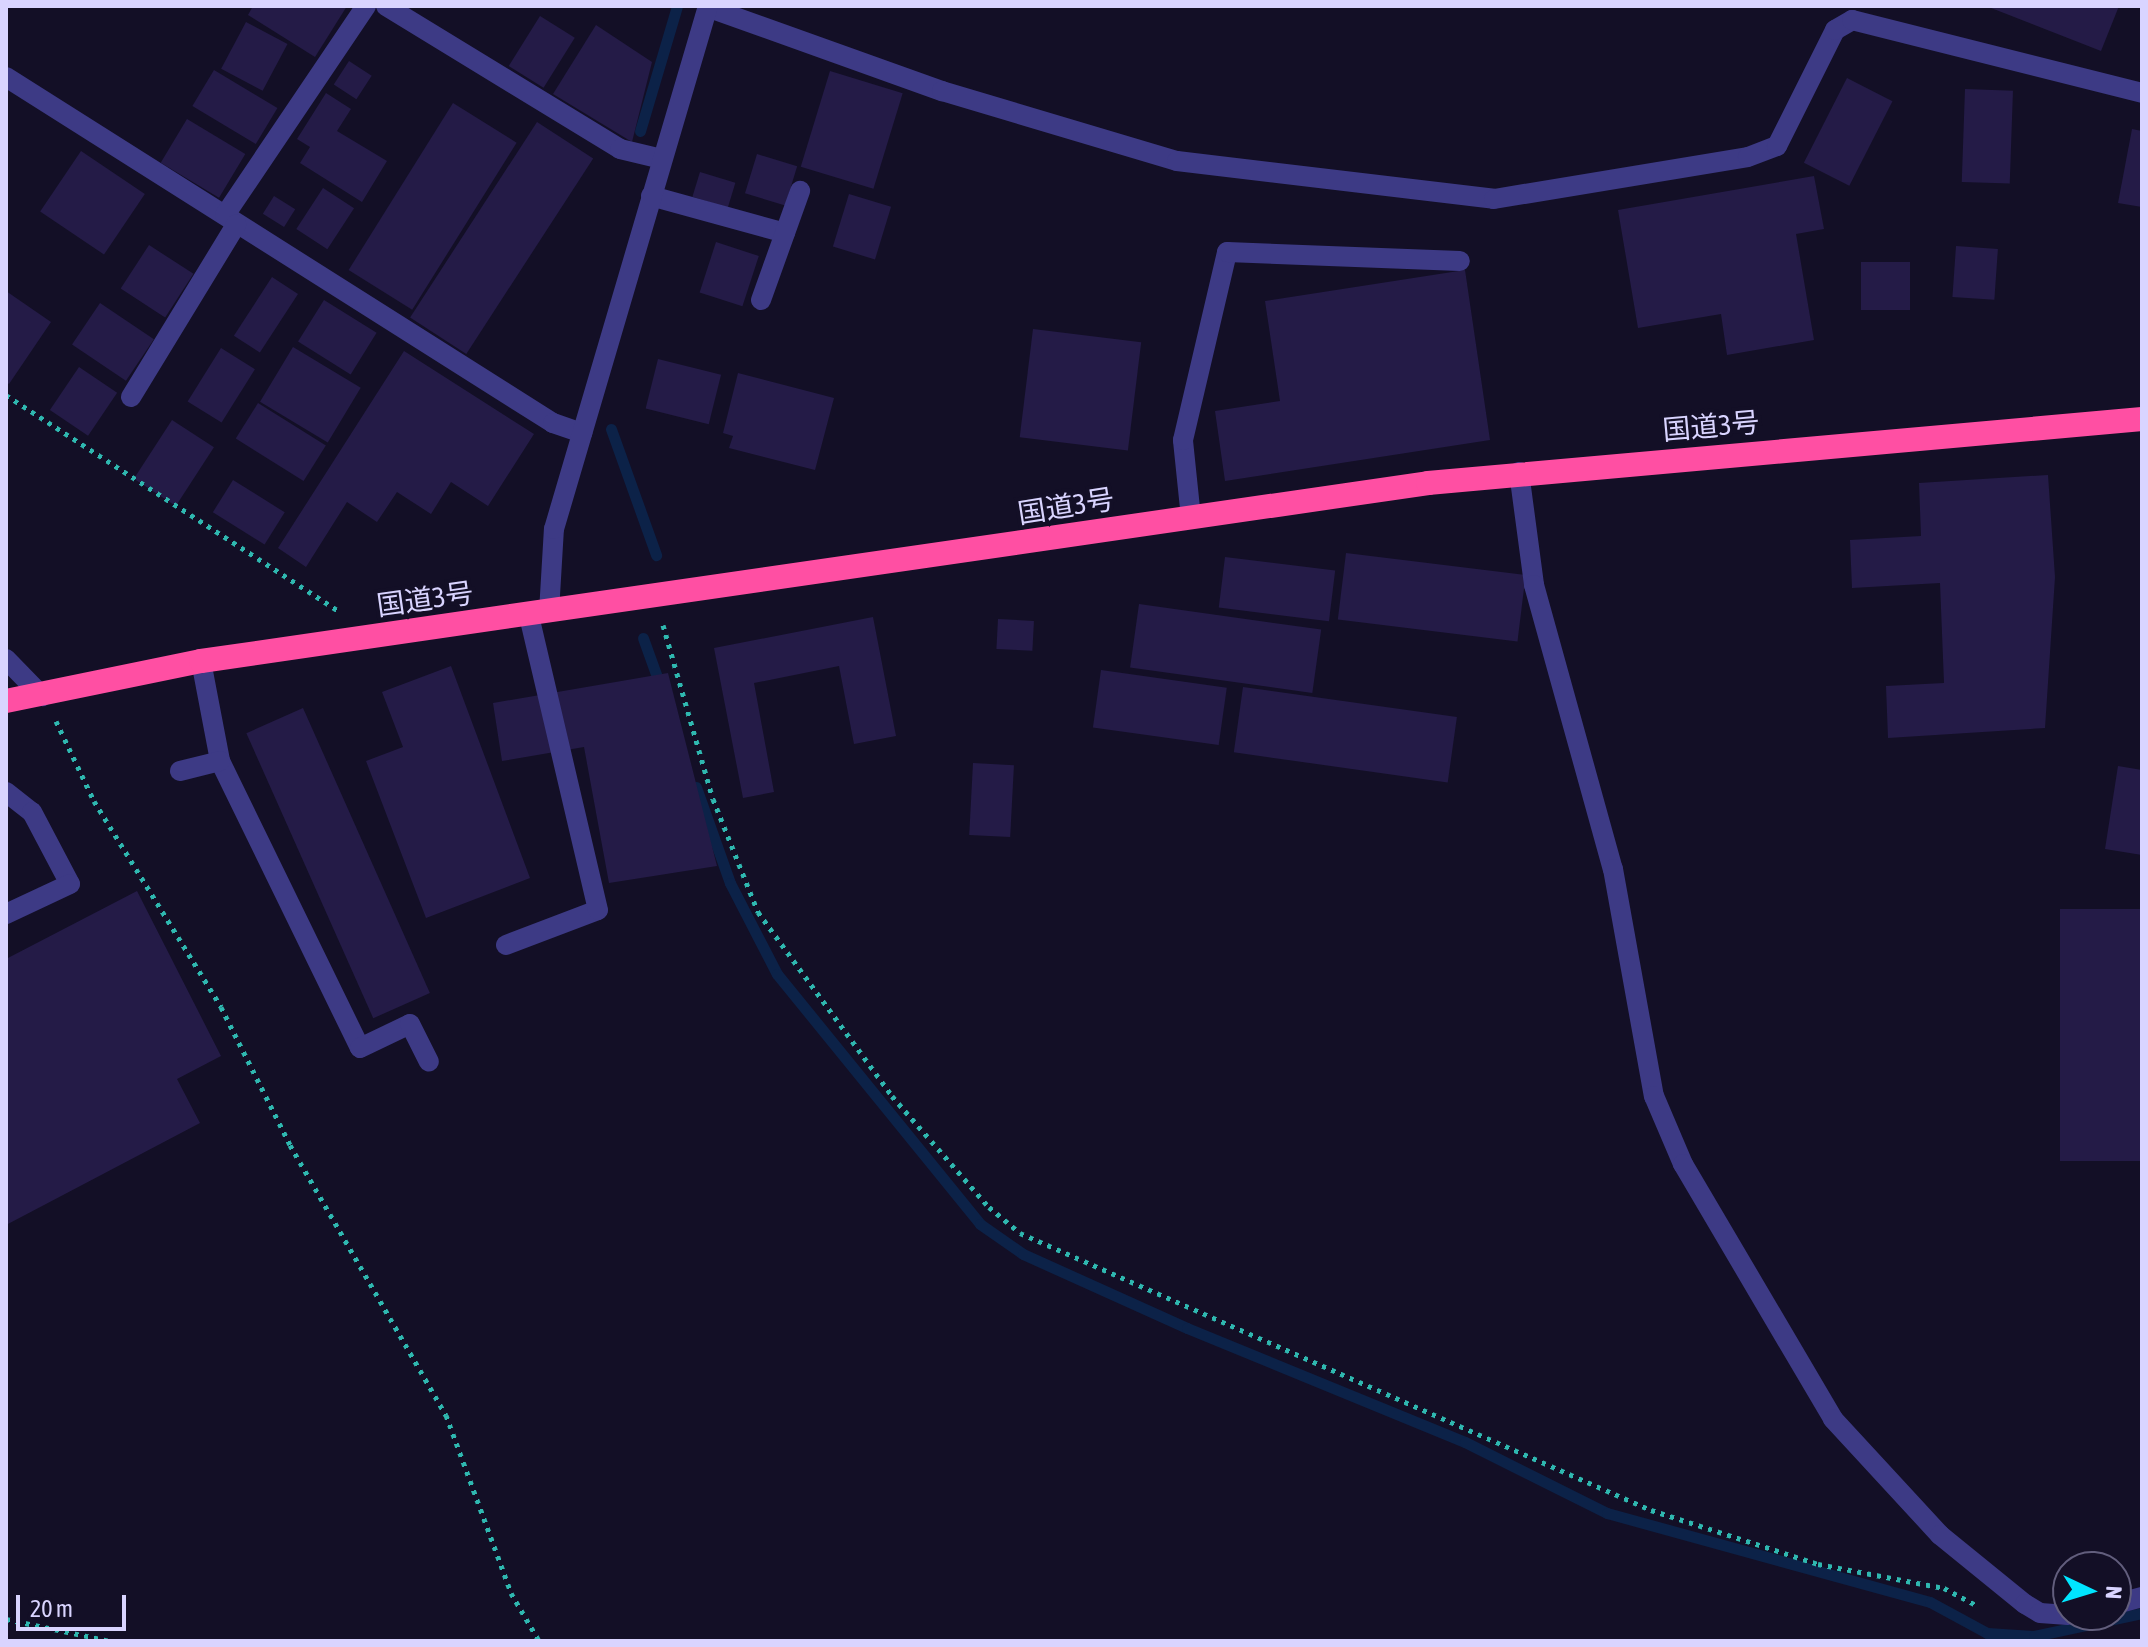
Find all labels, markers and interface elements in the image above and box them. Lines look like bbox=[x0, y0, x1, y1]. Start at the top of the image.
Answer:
street label: 国道3号 bbox=[1661, 405, 1761, 447]
street label: 国道3号 bbox=[1015, 482, 1117, 530]
street label: 国道3号 bbox=[375, 576, 475, 622]
north arrow bbox=[2052, 1551, 2132, 1631]
scale bar bbox=[20, 1579, 130, 1629]
text: N bbox=[2101, 1585, 2127, 1600]
text: 20 m bbox=[30, 1595, 73, 1622]

